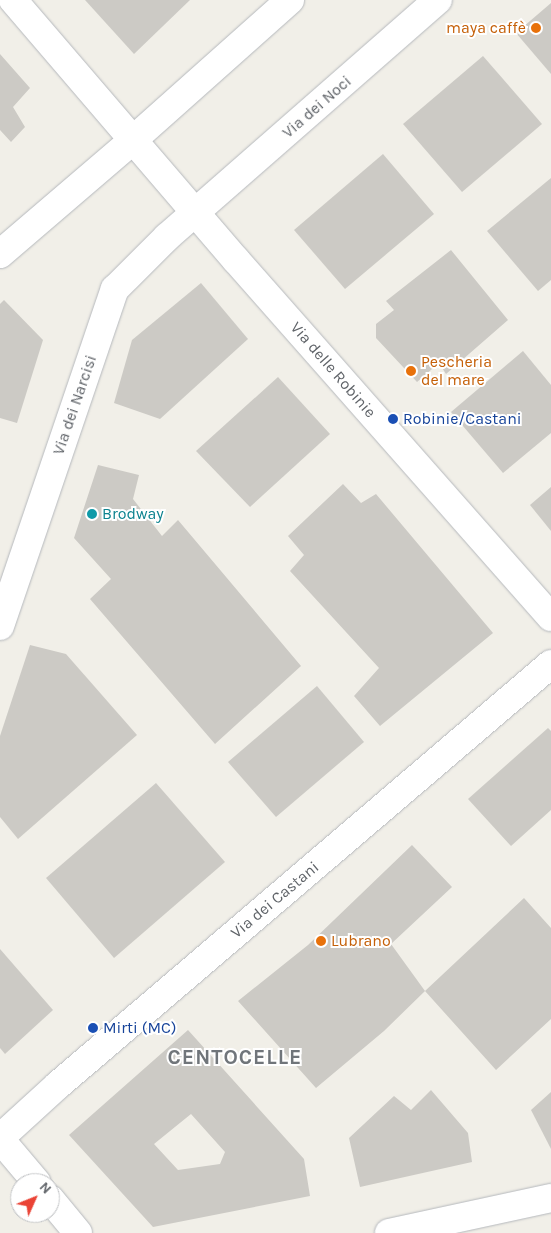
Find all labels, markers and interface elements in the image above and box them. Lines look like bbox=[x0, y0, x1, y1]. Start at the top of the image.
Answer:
place label: maya caffè bbox=[446, 18, 526, 38]
marker: maya caffè bbox=[530, 22, 542, 34]
street label: Via dei Noci bbox=[278, 72, 356, 142]
street label: Via delle Robinie bbox=[286, 318, 380, 422]
place label: Pescheria del mare bbox=[421, 352, 492, 390]
street label: Via dei Narcisi bbox=[49, 353, 101, 457]
marker: Pescheria del mare bbox=[405, 365, 417, 377]
place label: Robinie/Castani bbox=[403, 409, 522, 429]
marker: Robinie/Castani bbox=[387, 413, 399, 425]
place label: Brodway bbox=[102, 504, 164, 524]
marker: Brodway bbox=[86, 508, 98, 520]
street label: Via dei Castani bbox=[227, 858, 323, 942]
place label: Lubrano bbox=[331, 931, 391, 951]
marker: Lubrano bbox=[315, 935, 327, 947]
place label: Mirti (MC) bbox=[103, 1018, 176, 1038]
marker: Mirti (MC) bbox=[87, 1022, 99, 1034]
district label: CENTOCELLE bbox=[166, 1044, 304, 1070]
north arrow bbox=[10, 1173, 60, 1223]
text: N bbox=[36, 1178, 55, 1197]

